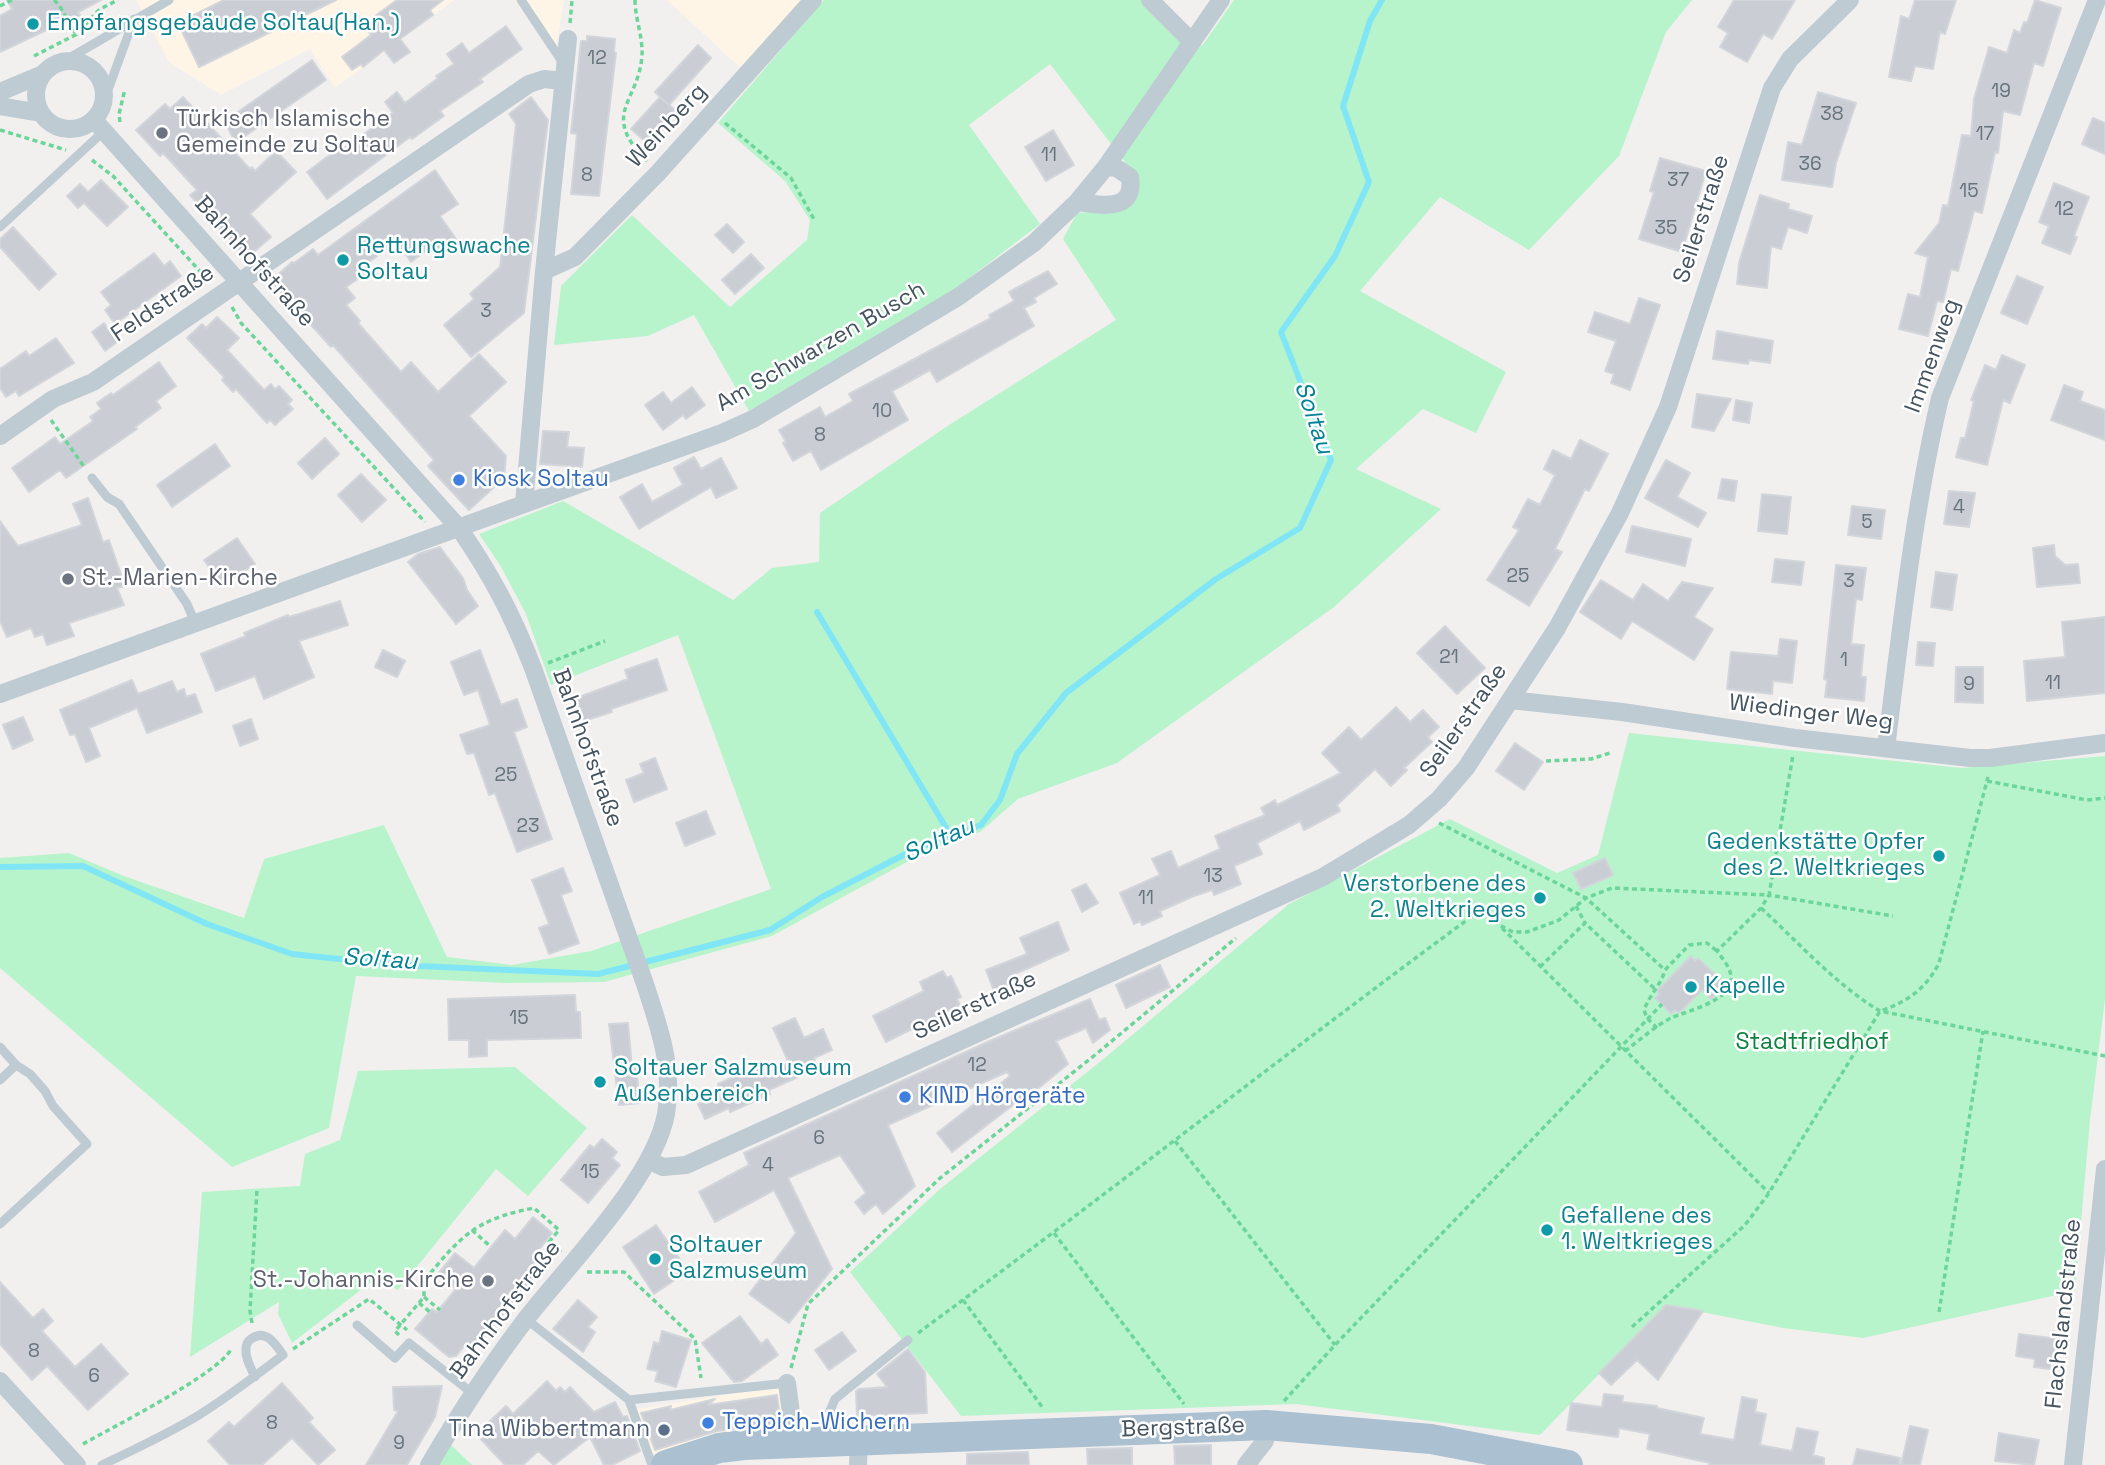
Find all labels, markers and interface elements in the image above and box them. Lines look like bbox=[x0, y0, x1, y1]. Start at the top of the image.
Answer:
place label: Empfangsgebäude Soltau(Han.) bbox=[47, 10, 400, 38]
marker: Empfangsgebäude Soltau(Han.) bbox=[25, 16, 41, 32]
house number: 12 bbox=[587, 48, 607, 70]
street label: Weinberg bbox=[621, 78, 713, 174]
house number: 19 bbox=[1991, 81, 2011, 103]
house number: 38 bbox=[1820, 104, 1844, 126]
place label: Türkisch Islamische Gemeinde zu Soltau bbox=[176, 106, 396, 160]
house number: 17 bbox=[1976, 124, 1994, 146]
marker: Türkisch Islamische Gemeinde zu Soltau bbox=[154, 125, 170, 141]
house number: 11 bbox=[1041, 145, 1057, 167]
street label: Seilerstraße bbox=[1668, 151, 1736, 287]
house number: 36 bbox=[1798, 154, 1822, 176]
house number: 8 bbox=[581, 165, 593, 187]
house number: 37 bbox=[1667, 170, 1689, 192]
house number: 15 bbox=[1959, 181, 1979, 203]
street label: Bahnhofstraße bbox=[188, 191, 320, 333]
house number: 12 bbox=[2054, 199, 2074, 221]
house number: 35 bbox=[1655, 218, 1677, 240]
place label: Rettungswache Soltau bbox=[357, 233, 531, 287]
marker: Rettungswache Soltau bbox=[335, 252, 351, 268]
street label: Feldstraße bbox=[106, 259, 220, 349]
street label: Am Schwarzen Busch bbox=[712, 276, 930, 418]
street label: Immenweg bbox=[1900, 295, 1966, 417]
house number: 3 bbox=[480, 301, 492, 323]
water label: Soltau bbox=[1287, 378, 1339, 458]
house number: 10 bbox=[872, 401, 892, 423]
house number: 8 bbox=[814, 425, 826, 447]
place label: Kiosk Soltau bbox=[473, 466, 609, 494]
marker: Kiosk Soltau bbox=[451, 472, 467, 488]
house number: 4 bbox=[1953, 497, 1965, 519]
house number: 5 bbox=[1861, 512, 1873, 534]
place label: St.-Marien-Kirche bbox=[82, 565, 278, 593]
house number: 25 bbox=[1507, 566, 1529, 588]
marker: St.-Marien-Kirche bbox=[60, 571, 76, 587]
house number: 3 bbox=[1843, 571, 1855, 593]
house number: 21 bbox=[1439, 647, 1459, 669]
house number: 1 bbox=[1840, 650, 1848, 672]
street label: Seilerstraße bbox=[1415, 659, 1513, 783]
street label: Bahnhofstraße bbox=[546, 665, 628, 831]
house number: 11 bbox=[2045, 673, 2061, 695]
house number: 9 bbox=[1963, 674, 1975, 696]
street label: Wiedinger Weg bbox=[1727, 689, 1895, 737]
house number: 25 bbox=[495, 765, 517, 787]
water label: Soltau bbox=[899, 813, 979, 869]
house number: 23 bbox=[517, 816, 539, 838]
place label: Gedenkstätte Opfer des 2. Weltkrieges bbox=[1707, 829, 1925, 883]
marker: Gedenkstätte Opfer des 2. Weltkrieges bbox=[1931, 848, 1947, 864]
house number: 13 bbox=[1203, 866, 1223, 888]
place label: Verstorbene des 2. Weltkrieges bbox=[1343, 871, 1526, 925]
house number: 11 bbox=[1138, 888, 1154, 910]
marker: Verstorbene des 2. Weltkrieges bbox=[1532, 890, 1548, 906]
water label: Soltau bbox=[342, 943, 418, 977]
street label: Seilerstraße bbox=[909, 965, 1041, 1047]
place label: Kapelle bbox=[1705, 973, 1786, 1001]
marker: Kapelle bbox=[1683, 979, 1699, 995]
house number: 15 bbox=[509, 1008, 529, 1030]
park label: Stadtfriedhof bbox=[1735, 1029, 1889, 1057]
place label: Soltauer Salzmuseum Außenbereich bbox=[614, 1055, 852, 1109]
house number: 12 bbox=[967, 1055, 987, 1077]
marker: Soltauer Salzmuseum Außenbereich bbox=[592, 1074, 608, 1090]
place label: KIND Hörgeräte bbox=[919, 1083, 1086, 1111]
marker: KIND Hörgeräte bbox=[897, 1089, 913, 1105]
house number: 6 bbox=[813, 1128, 825, 1150]
house number: 4 bbox=[762, 1155, 774, 1177]
house number: 15 bbox=[580, 1162, 600, 1184]
place label: Gefallene des 1. Weltkrieges bbox=[1561, 1203, 1713, 1257]
street label: Flachslandstraße bbox=[2040, 1218, 2088, 1410]
marker: Gefallene des 1. Weltkrieges bbox=[1539, 1222, 1555, 1238]
place label: Soltauer Salzmuseum bbox=[669, 1232, 807, 1286]
street label: Bahnhofstraße bbox=[445, 1235, 567, 1385]
marker: Soltauer Salzmuseum bbox=[647, 1251, 663, 1267]
place label: St.-Johannis-Kirche bbox=[253, 1267, 474, 1295]
marker: St.-Johannis-Kirche bbox=[480, 1273, 496, 1289]
house number: 8 bbox=[28, 1341, 40, 1363]
house number: 6 bbox=[88, 1366, 100, 1388]
place label: Teppich-Wichern bbox=[722, 1409, 910, 1437]
street label: Bergstraße bbox=[1121, 1412, 1245, 1444]
house number: 8 bbox=[266, 1413, 278, 1435]
marker: Teppich-Wichern bbox=[700, 1415, 716, 1431]
place label: Tina Wibbertmann bbox=[448, 1416, 650, 1444]
marker: Tina Wibbertmann bbox=[656, 1422, 672, 1438]
house number: 9 bbox=[393, 1433, 405, 1455]

